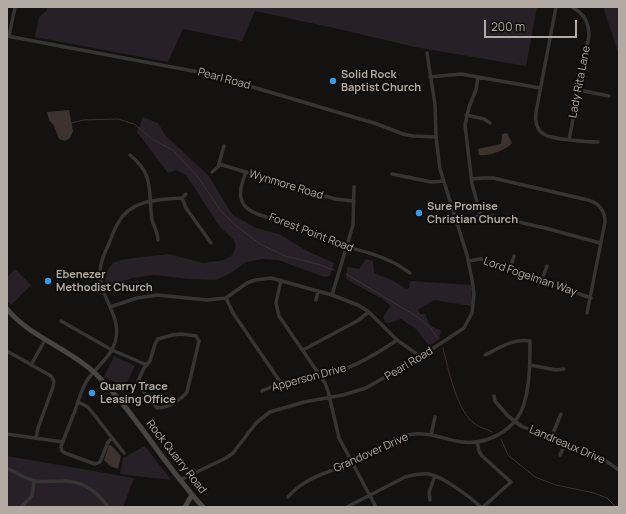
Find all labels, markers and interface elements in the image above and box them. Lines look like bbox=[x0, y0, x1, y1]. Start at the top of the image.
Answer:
scale bar bbox=[486, 12, 579, 38]
text: 200 m bbox=[491, 18, 525, 35]
street label: Lady Rita Lane bbox=[567, 45, 593, 119]
street label: Pearl Road bbox=[196, 66, 252, 92]
place label: Solid Rock Baptist Church bbox=[341, 68, 421, 94]
marker: Solid Rock Baptist Church bbox=[328, 76, 338, 86]
street label: Wynmore Road bbox=[247, 167, 325, 203]
place label: Sure Promise Christian Church bbox=[427, 200, 518, 226]
marker: Sure Promise Christian Church bbox=[414, 208, 424, 218]
street label: Forest Point Road bbox=[267, 211, 355, 255]
street label: Lord Fogelman Way bbox=[482, 255, 578, 299]
place label: Ebenezer Methodist Church bbox=[56, 268, 153, 294]
marker: Ebenezer Methodist Church bbox=[43, 276, 53, 286]
street label: Pearl Road bbox=[383, 344, 435, 384]
street label: Apperson Drive bbox=[270, 362, 348, 394]
place label: Quarry Trace Leasing Office bbox=[100, 380, 176, 406]
marker: Quarry Trace Leasing Office bbox=[87, 388, 97, 398]
street label: Rock Quarry Road bbox=[143, 418, 209, 496]
street label: Landreaux Drive bbox=[527, 423, 607, 467]
street label: Grandover Drive bbox=[332, 431, 410, 475]

